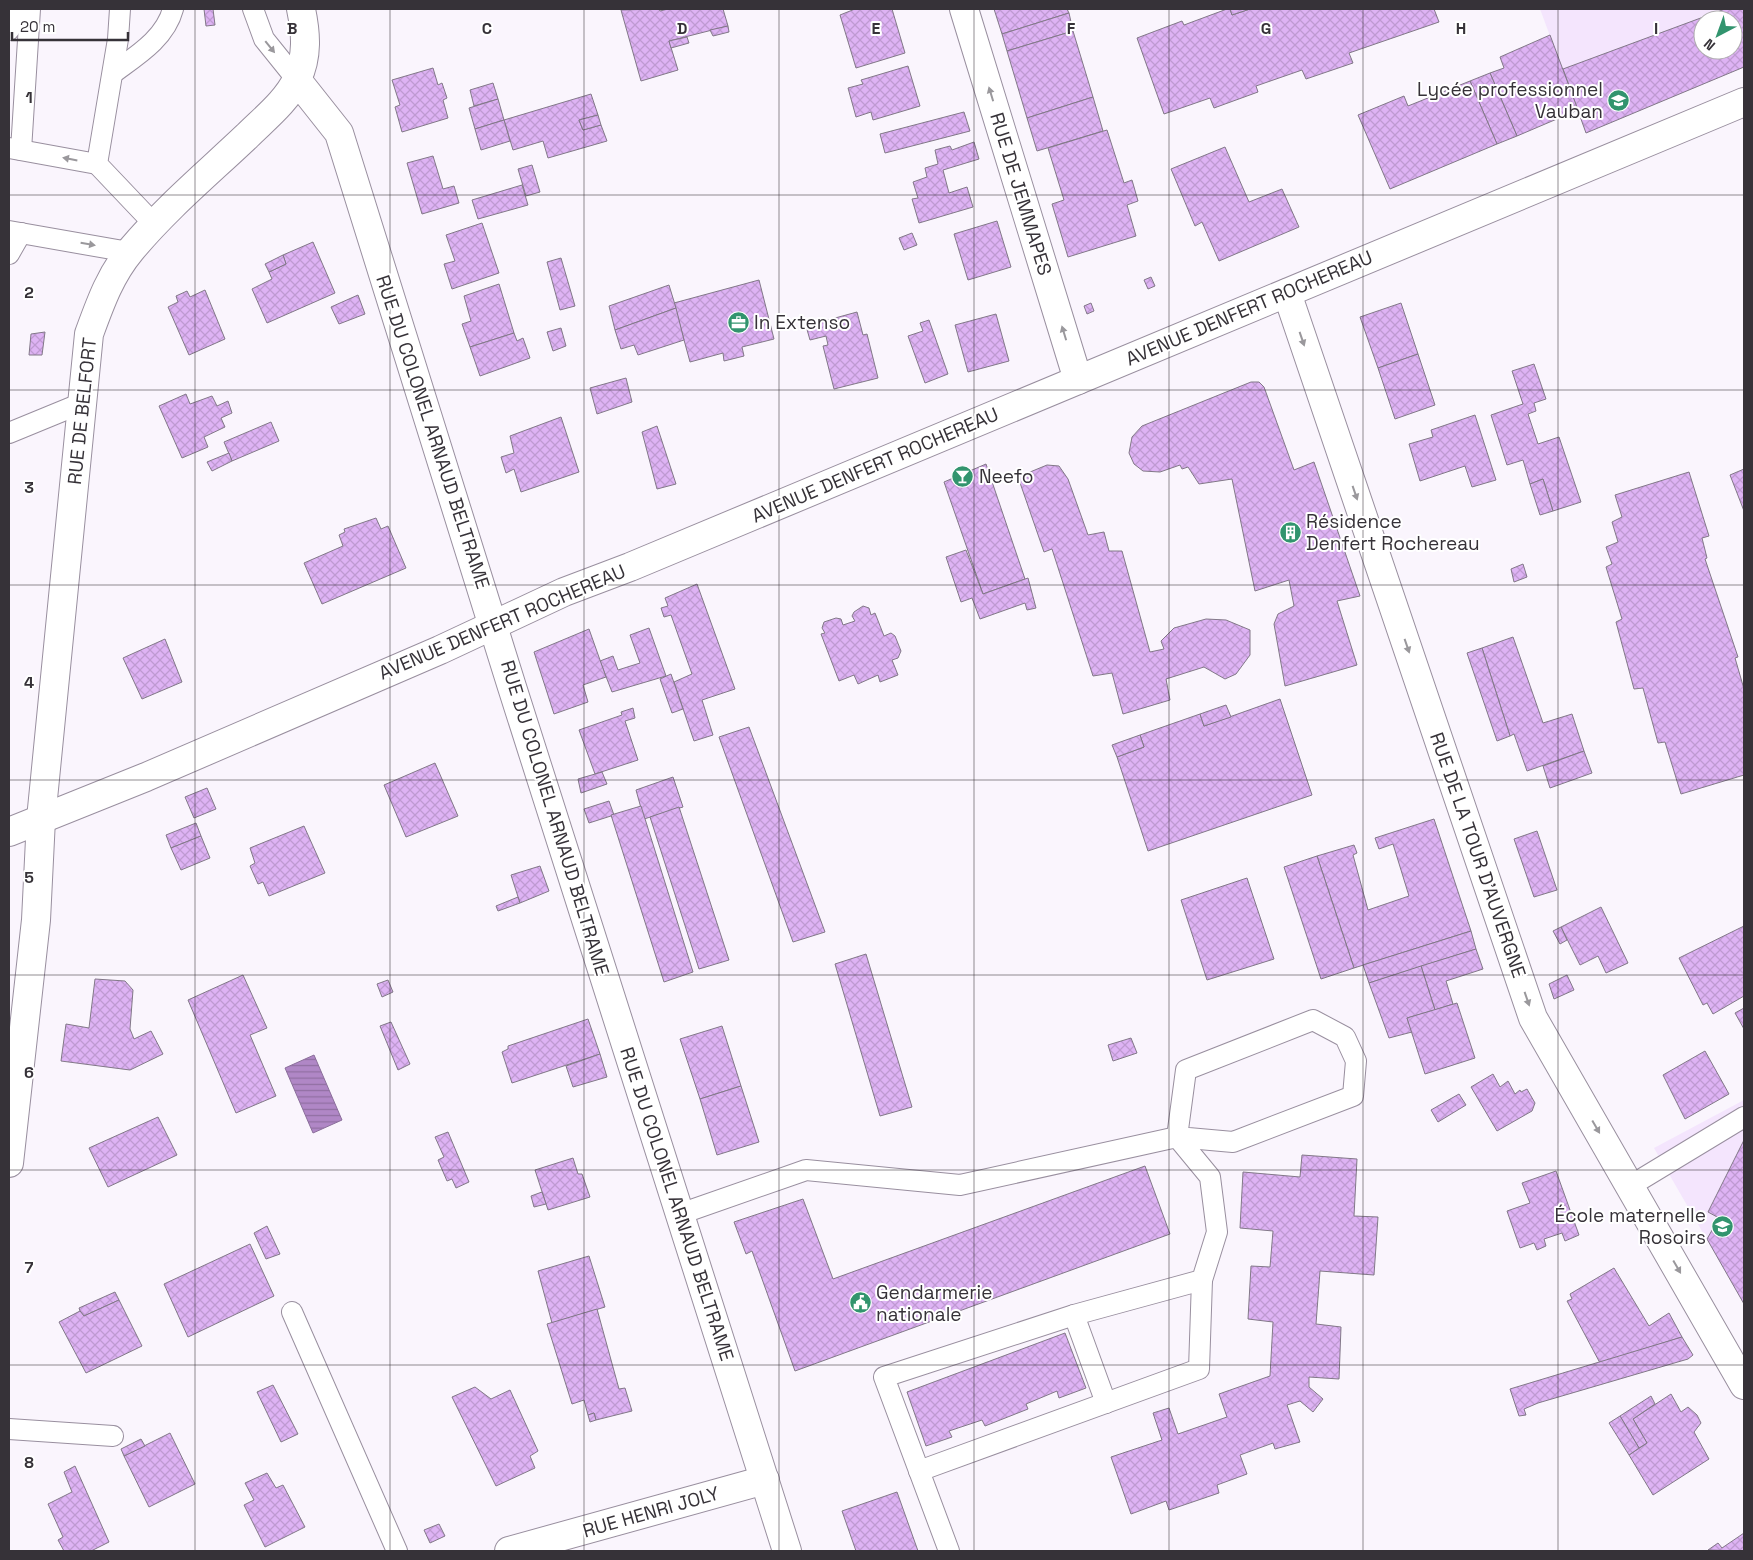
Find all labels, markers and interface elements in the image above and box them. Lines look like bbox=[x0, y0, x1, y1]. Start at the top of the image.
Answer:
scale bar bbox=[12, 10, 129, 42]
north arrow bbox=[1693, 10, 1743, 60]
text: 20 m bbox=[20, 17, 55, 36]
text: B bbox=[287, 18, 297, 39]
text: C bbox=[482, 18, 492, 39]
text: D bbox=[677, 18, 687, 39]
text: E bbox=[872, 18, 881, 39]
text: F bbox=[1067, 18, 1076, 39]
text: G bbox=[1261, 18, 1271, 39]
text: H bbox=[1456, 18, 1466, 39]
text: I bbox=[1654, 18, 1658, 39]
text: N bbox=[1700, 35, 1719, 55]
one-way arrow bbox=[265, 40, 276, 53]
place label: Lycée professionnel Vauban bbox=[1417, 77, 1603, 124]
one-way arrow bbox=[986, 86, 994, 101]
text: 1 bbox=[25, 87, 33, 108]
school or university icon: Lycée professionnel Vauban bbox=[1607, 88, 1631, 112]
street label: RUE DE JEMMAPES bbox=[984, 110, 1058, 278]
one-way arrow bbox=[62, 155, 77, 163]
one-way arrow bbox=[80, 241, 96, 249]
street label: AVENUE DENFERT ROCHEREAU bbox=[1122, 245, 1376, 371]
street label: RUE DU COLONEL ARNAUD BELTRAME bbox=[370, 272, 496, 592]
text: 2 bbox=[24, 282, 34, 303]
office icon: In Extenso bbox=[726, 310, 750, 334]
place label: In Extenso bbox=[754, 310, 850, 335]
one-way arrow bbox=[1060, 325, 1068, 340]
one-way arrow bbox=[1299, 331, 1307, 346]
street label: RUE DE BELFORT bbox=[62, 336, 102, 486]
street label: AVENUE DENFERT ROCHEREAU bbox=[748, 402, 1002, 528]
bar icon: Neefo bbox=[951, 464, 975, 488]
place label: Neefo bbox=[979, 464, 1033, 489]
text: 3 bbox=[24, 477, 34, 498]
one-way arrow bbox=[1352, 485, 1359, 500]
place label: Résidence Denfert Rochereau bbox=[1306, 509, 1480, 556]
building icon: Résidence Denfert Rochereau bbox=[1278, 520, 1302, 544]
street label: AVENUE DENFERT ROCHEREAU bbox=[375, 559, 629, 685]
one-way arrow bbox=[1404, 639, 1411, 654]
street label: RUE DU COLONEL ARNAUD BELTRAME bbox=[495, 657, 615, 979]
text: 4 bbox=[24, 672, 34, 693]
street label: RUE DE LA TOUR D'AUVERGNE bbox=[1424, 729, 1532, 981]
text: 5 bbox=[24, 867, 34, 888]
one-way arrow bbox=[1523, 992, 1531, 1007]
street label: RUE DU COLONEL ARNAUD BELTRAME bbox=[614, 1044, 740, 1364]
text: 6 bbox=[24, 1062, 34, 1083]
one-way arrow bbox=[1591, 1120, 1600, 1133]
place label: École maternelle Rosoirs bbox=[1554, 1203, 1706, 1250]
school or university icon: École maternelle Rosoirs bbox=[1710, 1214, 1734, 1238]
text: 7 bbox=[25, 1257, 34, 1278]
one-way arrow bbox=[1672, 1261, 1681, 1274]
place label: Gendarmerie nationale bbox=[876, 1280, 992, 1327]
public building icon: Gendarmerie nationale bbox=[848, 1291, 872, 1315]
text: 8 bbox=[24, 1452, 34, 1473]
street label: RUE HENRI JOLY bbox=[580, 1480, 723, 1543]

